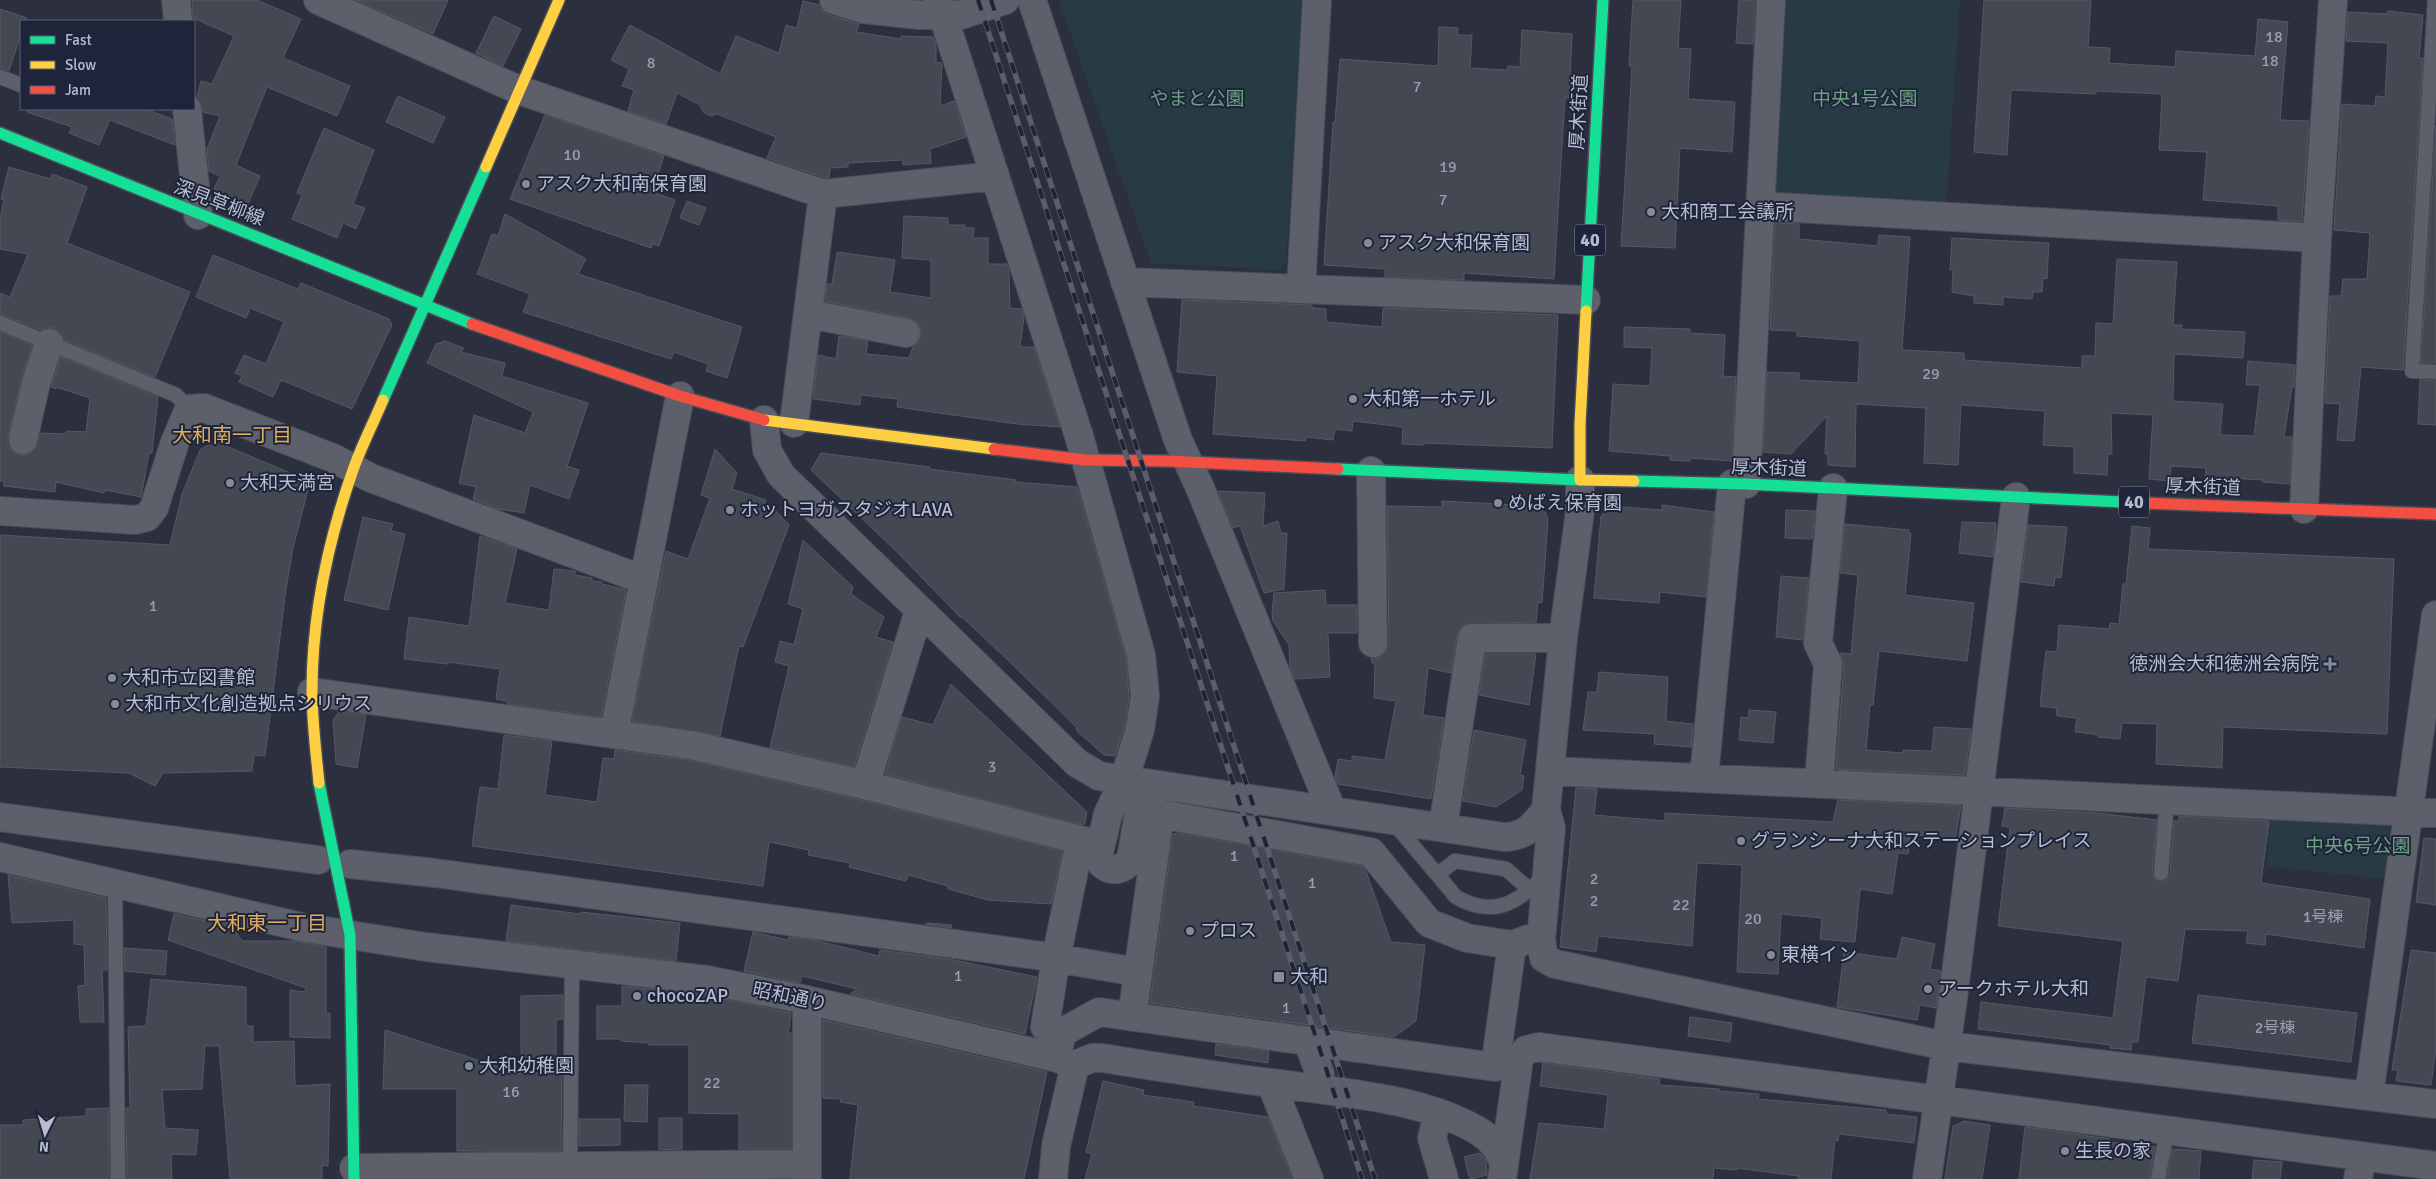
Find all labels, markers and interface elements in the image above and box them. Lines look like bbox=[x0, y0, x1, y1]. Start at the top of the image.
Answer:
legend bbox=[20, 20, 195, 110]
house number: 18 bbox=[2265, 27, 2283, 47]
text: Fast bbox=[65, 31, 92, 49]
house number: 18 bbox=[2261, 51, 2279, 71]
house number: 8 bbox=[647, 53, 655, 73]
text: Slow bbox=[65, 56, 96, 74]
street label: 厚木街道 bbox=[1565, 73, 1593, 151]
house number: 7 bbox=[1413, 77, 1421, 97]
text: Jam bbox=[65, 81, 91, 99]
park label: やまと公園 bbox=[1149, 87, 1245, 111]
park label: 中央1号公園 bbox=[1812, 87, 1918, 111]
house number: 10 bbox=[563, 145, 581, 165]
house number: 19 bbox=[1439, 157, 1457, 177]
place label: アスク大和南保育園 bbox=[536, 172, 707, 196]
street label: 深見草柳線 bbox=[170, 175, 268, 231]
marker: アスク大和南保育園 bbox=[520, 178, 532, 190]
house number: 7 bbox=[1439, 190, 1447, 210]
place label: 大和商工会議所 bbox=[1661, 200, 1794, 224]
marker: 大和商工会議所 bbox=[1645, 206, 1657, 218]
road number: 40 bbox=[1575, 224, 1605, 256]
place label: アスク大和保育園 bbox=[1378, 231, 1530, 255]
marker: アスク大和保育園 bbox=[1362, 237, 1374, 249]
house number: 29 bbox=[1922, 364, 1940, 384]
place label: 大和第一ホテル bbox=[1363, 387, 1496, 411]
marker: 大和第一ホテル bbox=[1347, 393, 1359, 405]
district label: 大和南一丁目 bbox=[172, 423, 292, 448]
street label: 厚木街道 bbox=[1731, 455, 1807, 481]
place label: 大和天満宮 bbox=[240, 471, 335, 495]
street label: 厚木街道 bbox=[2165, 474, 2241, 500]
marker: 大和天満宮 bbox=[224, 477, 236, 489]
road number: 40 bbox=[2119, 487, 2149, 518]
place label: めばえ保育園 bbox=[1508, 491, 1622, 515]
marker: めばえ保育園 bbox=[1492, 497, 1504, 509]
place label: ホットヨガスタジオLAVA bbox=[740, 498, 953, 522]
marker: ホットヨガスタジオLAVA bbox=[724, 504, 736, 516]
house number: 1 bbox=[149, 596, 157, 616]
place label: 徳洲会大和徳洲会病院 bbox=[2129, 652, 2319, 676]
marker: 徳洲会大和徳洲会病院 bbox=[2323, 657, 2337, 671]
place label: 大和市立図書館 bbox=[122, 666, 255, 690]
marker: 大和市立図書館 bbox=[106, 672, 118, 684]
place label: 大和市文化創造拠点シリウス bbox=[125, 692, 372, 716]
marker: 大和市文化創造拠点シリウス bbox=[109, 698, 121, 710]
house number: 3 bbox=[988, 757, 996, 777]
place label: グランシーナ大和ステーションプレイス bbox=[1751, 829, 2091, 853]
park label: 中央6号公園 bbox=[2305, 834, 2411, 858]
marker: グランシーナ大和ステーションプレイス bbox=[1735, 835, 1747, 847]
house number: 1 bbox=[1230, 846, 1238, 866]
house number: 2 bbox=[1590, 869, 1598, 889]
house number: 1 bbox=[1308, 873, 1316, 893]
house number: 2 bbox=[1590, 891, 1598, 911]
house number: 22 bbox=[1672, 895, 1690, 915]
house number: 1号棟 bbox=[2303, 907, 2343, 927]
house number: 20 bbox=[1744, 909, 1762, 929]
district label: 大和東一丁目 bbox=[207, 911, 327, 936]
place label: プロス bbox=[1200, 919, 1257, 943]
marker: プロス bbox=[1184, 925, 1196, 937]
place label: 東横イン bbox=[1781, 943, 1857, 967]
marker: 東横イン bbox=[1765, 949, 1777, 961]
place label: 大和 bbox=[1290, 965, 1328, 989]
house number: 1 bbox=[954, 966, 962, 986]
marker: 大和 bbox=[1272, 970, 1286, 984]
street label: 昭和通り bbox=[750, 977, 830, 1017]
place label: アークホテル大和 bbox=[1938, 977, 2089, 1001]
marker: アークホテル大和 bbox=[1922, 983, 1934, 995]
place label: chocoZAP bbox=[647, 984, 728, 1008]
marker: chocoZAP bbox=[631, 990, 643, 1002]
house number: 1 bbox=[1282, 998, 1290, 1018]
house number: 2号棟 bbox=[2255, 1018, 2295, 1038]
place label: 大和幼稚園 bbox=[479, 1054, 574, 1078]
marker: 大和幼稚園 bbox=[463, 1060, 475, 1072]
house number: 22 bbox=[703, 1073, 721, 1093]
house number: 16 bbox=[502, 1082, 520, 1102]
north arrow bbox=[20, 1109, 70, 1159]
text: N bbox=[38, 1138, 50, 1155]
place label: 生長の家 bbox=[2075, 1139, 2151, 1163]
marker: 生長の家 bbox=[2059, 1145, 2071, 1157]

